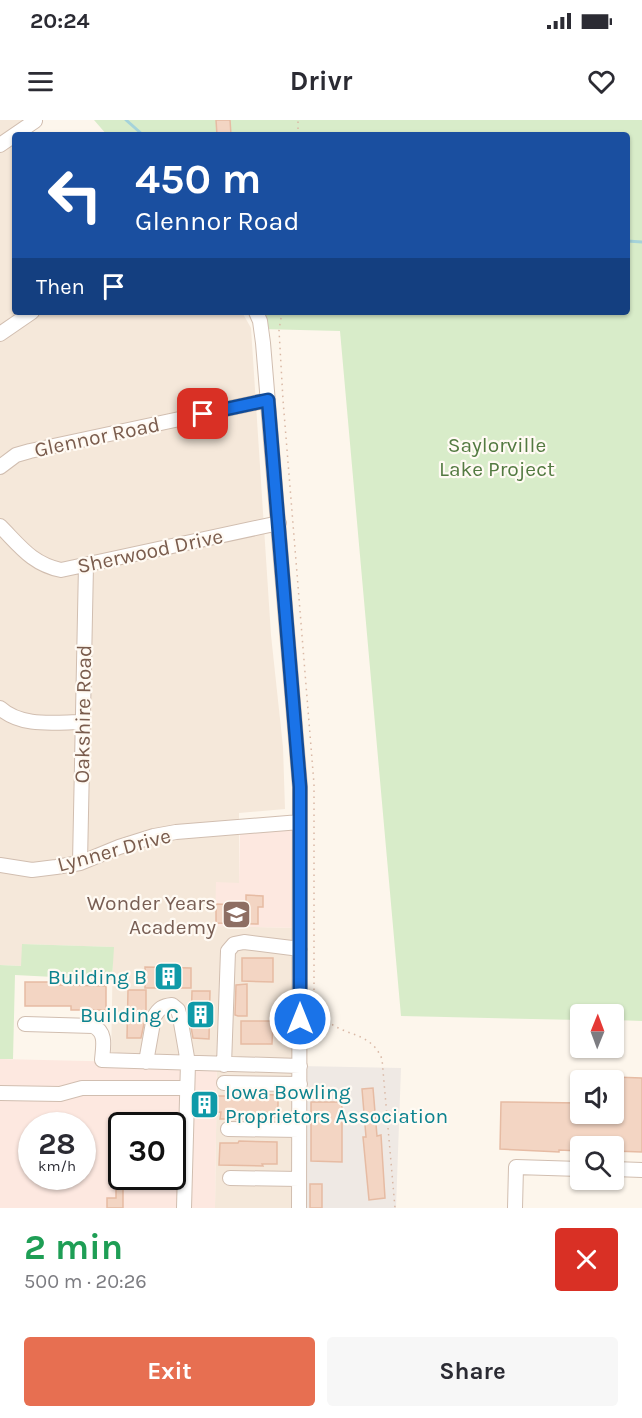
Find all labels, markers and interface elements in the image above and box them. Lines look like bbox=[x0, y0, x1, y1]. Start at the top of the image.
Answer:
text: 20:24 bbox=[30, 8, 90, 34]
icon: menu bbox=[24, 65, 57, 98]
text: Drivr bbox=[290, 65, 352, 97]
icon: heart bbox=[585, 65, 618, 98]
text: 450 m bbox=[135, 154, 261, 204]
icon: left bbox=[36, 156, 114, 234]
text: Glennor Road bbox=[135, 205, 299, 237]
icon: arrive bbox=[97, 270, 130, 303]
text: Then bbox=[36, 274, 85, 300]
pin bbox=[177, 388, 228, 439]
icon: arrive bbox=[186, 397, 219, 430]
street label: Glennor Road bbox=[32, 412, 162, 462]
park label: Saylorville Lake Project bbox=[439, 433, 555, 481]
street label: Sherwood Drive bbox=[75, 524, 225, 578]
street label: Oakshire Road bbox=[70, 644, 96, 784]
street label: Lynner Drive bbox=[55, 823, 173, 877]
place label: Wonder Years Academy bbox=[87, 891, 216, 939]
school or university icon: Wonder Years Academy bbox=[221, 899, 253, 931]
building icon: Building B bbox=[152, 961, 184, 993]
place label: Building B bbox=[48, 965, 147, 989]
position arrow bbox=[268, 987, 332, 1051]
building icon: Building C bbox=[184, 999, 216, 1031]
place label: Building C bbox=[80, 1003, 179, 1027]
north arrow bbox=[570, 1004, 624, 1058]
map controls bbox=[570, 1004, 624, 1190]
button: sound bbox=[570, 1070, 624, 1124]
place label: Iowa Bowling Proprietors Association bbox=[225, 1080, 448, 1128]
building icon: Iowa Bowling Proprietors Association bbox=[188, 1088, 220, 1120]
speed limit sign: 30 bbox=[108, 1112, 186, 1190]
text: 28 bbox=[38, 1126, 76, 1162]
button: search bbox=[570, 1136, 624, 1190]
text: km/h bbox=[38, 1157, 76, 1175]
text: 2 min bbox=[24, 1226, 123, 1268]
button: close bbox=[555, 1228, 618, 1291]
text: 500 m · 20:26 bbox=[24, 1270, 147, 1293]
button: Exit bbox=[24, 1337, 315, 1406]
button: Share bbox=[327, 1337, 618, 1406]

